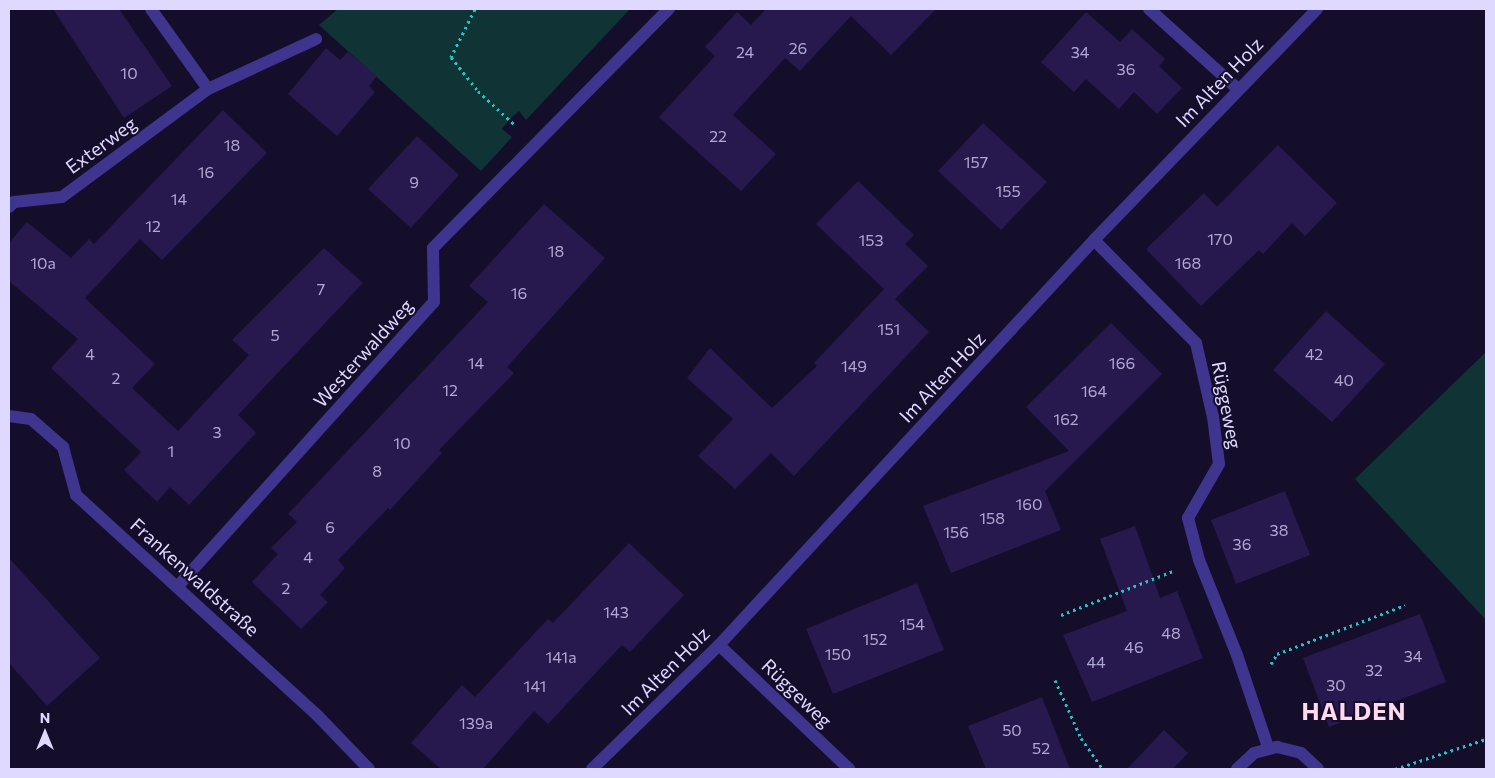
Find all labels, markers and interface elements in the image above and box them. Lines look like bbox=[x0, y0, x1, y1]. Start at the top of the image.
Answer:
street label: Im Alten Holz bbox=[1171, 33, 1267, 131]
house number: 26 bbox=[789, 38, 807, 58]
house number: 24 bbox=[736, 42, 754, 62]
house number: 34 bbox=[1071, 42, 1089, 62]
house number: 36 bbox=[1117, 59, 1135, 79]
house number: 10 bbox=[120, 63, 138, 83]
street label: Exterweg bbox=[61, 112, 141, 178]
house number: 22 bbox=[709, 126, 727, 146]
house number: 18 bbox=[224, 135, 240, 155]
house number: 157 bbox=[964, 152, 988, 172]
house number: 16 bbox=[198, 162, 214, 182]
house number: 9 bbox=[409, 172, 419, 192]
house number: 155 bbox=[995, 181, 1021, 201]
house number: 14 bbox=[171, 189, 187, 209]
house number: 12 bbox=[145, 216, 161, 236]
house number: 170 bbox=[1207, 229, 1233, 249]
house number: 153 bbox=[858, 230, 884, 250]
house number: 18 bbox=[548, 241, 564, 261]
house number: 10a bbox=[30, 253, 56, 273]
house number: 168 bbox=[1175, 253, 1201, 273]
house number: 7 bbox=[317, 279, 325, 299]
house number: 16 bbox=[511, 283, 527, 303]
street label: Westerwaldweg bbox=[308, 294, 418, 412]
house number: 151 bbox=[878, 319, 900, 339]
house number: 5 bbox=[270, 325, 280, 345]
street label: Im Alten Holz bbox=[894, 327, 990, 427]
house number: 4 bbox=[85, 344, 95, 364]
house number: 42 bbox=[1305, 344, 1323, 364]
house number: 14 bbox=[468, 353, 484, 373]
house number: 166 bbox=[1109, 353, 1135, 373]
house number: 149 bbox=[841, 356, 867, 376]
street label: Rüggeweg bbox=[1207, 359, 1247, 451]
house number: 2 bbox=[112, 368, 120, 388]
house number: 40 bbox=[1334, 370, 1354, 390]
house number: 12 bbox=[442, 380, 458, 400]
house number: 164 bbox=[1081, 381, 1107, 401]
house number: 162 bbox=[1053, 409, 1079, 429]
house number: 3 bbox=[212, 422, 222, 442]
house number: 10 bbox=[393, 433, 411, 453]
house number: 1 bbox=[168, 441, 174, 461]
house number: 8 bbox=[372, 461, 382, 481]
house number: 160 bbox=[1016, 494, 1042, 514]
house number: 158 bbox=[979, 508, 1005, 528]
street label: Frankenwaldstraße bbox=[126, 513, 264, 641]
house number: 6 bbox=[325, 517, 335, 537]
house number: 38 bbox=[1270, 520, 1288, 540]
house number: 156 bbox=[943, 522, 969, 542]
house number: 36 bbox=[1233, 534, 1251, 554]
house number: 4 bbox=[303, 547, 313, 567]
house number: 2 bbox=[282, 578, 290, 598]
house number: 143 bbox=[603, 602, 629, 622]
house number: 154 bbox=[899, 614, 925, 634]
street label: Im Alten Holz bbox=[616, 622, 714, 720]
house number: 48 bbox=[1161, 623, 1181, 643]
house number: 152 bbox=[863, 629, 887, 649]
house number: 46 bbox=[1124, 637, 1144, 657]
house number: 150 bbox=[825, 644, 851, 664]
house number: 34 bbox=[1404, 646, 1422, 666]
house number: 141a bbox=[545, 647, 577, 667]
house number: 44 bbox=[1086, 652, 1106, 672]
street label: Rüggeweg bbox=[757, 654, 837, 732]
house number: 32 bbox=[1365, 660, 1383, 680]
house number: 30 bbox=[1326, 675, 1346, 695]
house number: 141 bbox=[524, 676, 546, 696]
district label: HALDEN bbox=[1301, 697, 1407, 725]
north arrow bbox=[20, 708, 70, 758]
text: N bbox=[40, 709, 50, 726]
house number: 139a bbox=[459, 713, 493, 733]
house number: 50 bbox=[1002, 720, 1022, 740]
house number: 52 bbox=[1032, 738, 1050, 758]

